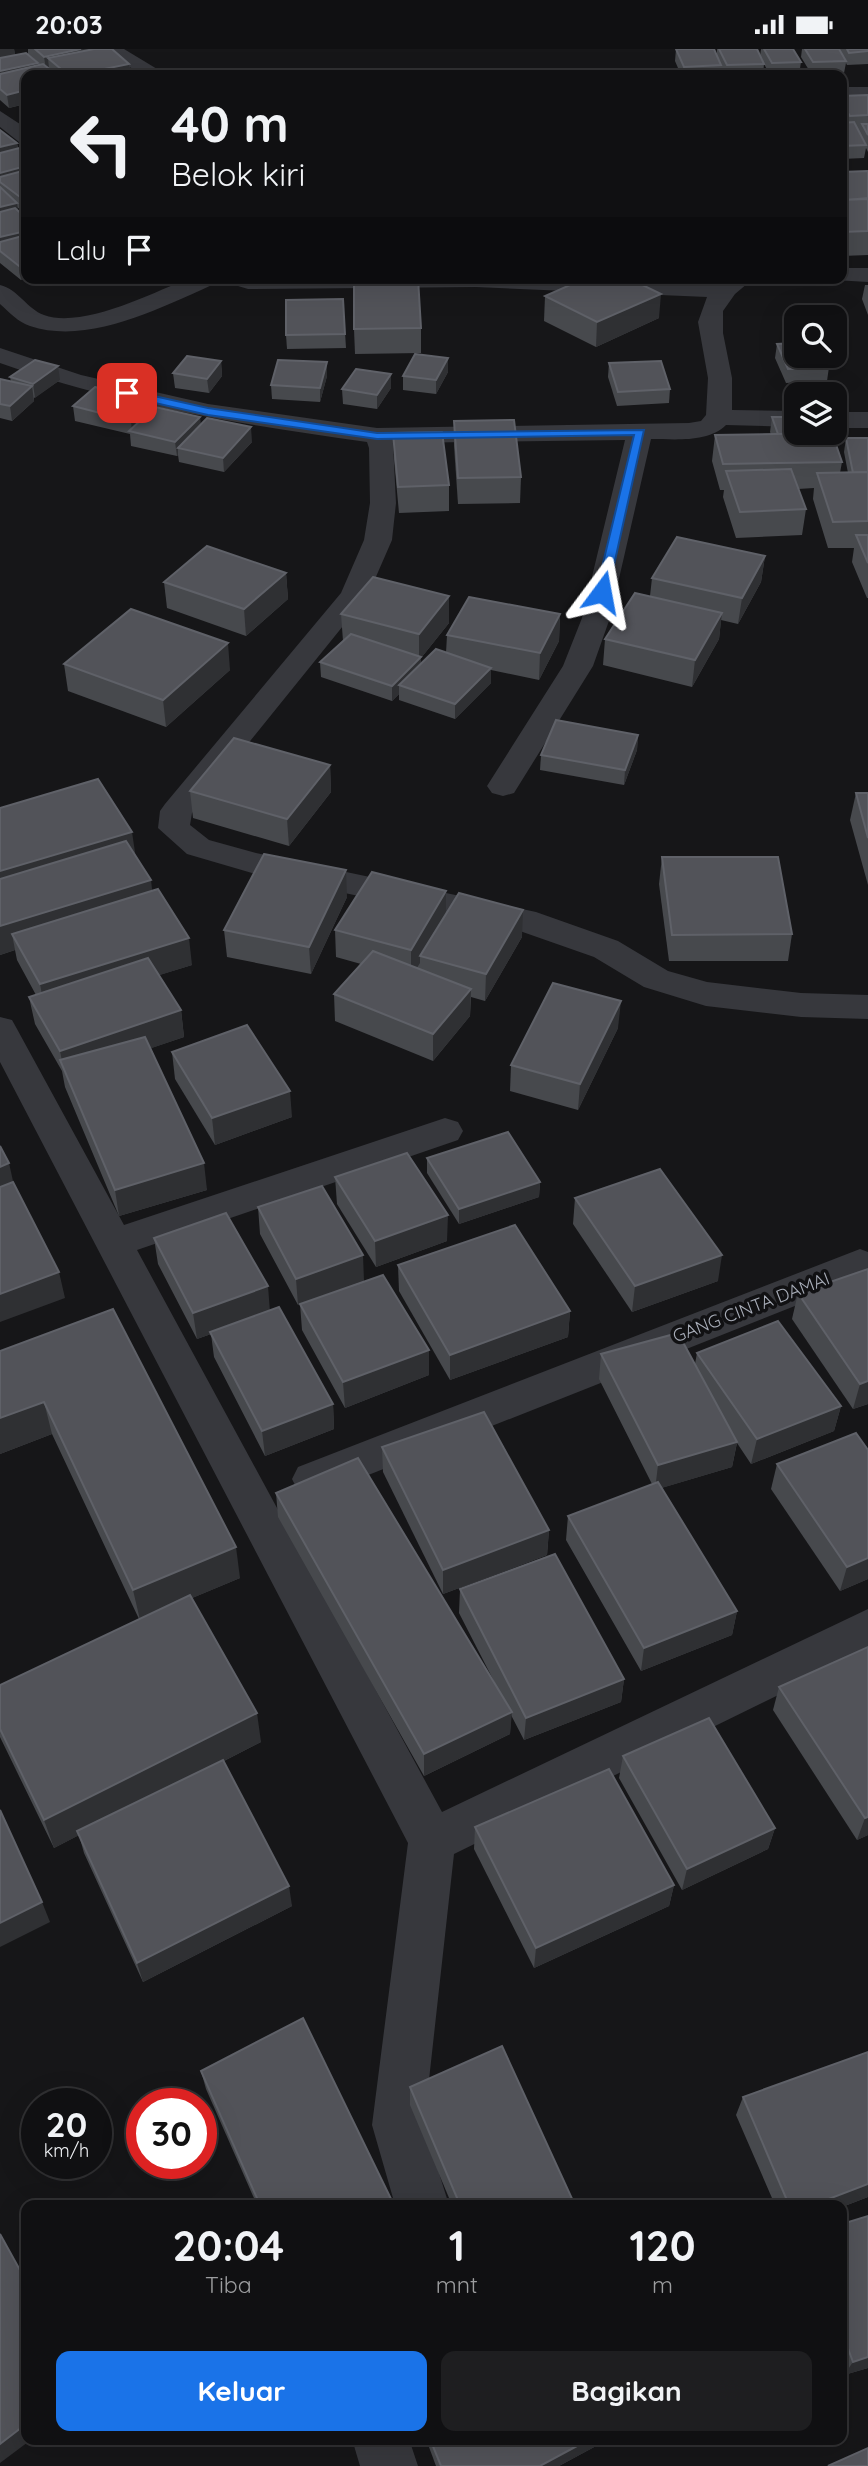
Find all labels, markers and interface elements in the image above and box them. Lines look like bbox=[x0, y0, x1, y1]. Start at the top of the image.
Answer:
text: 20:03 bbox=[35, 8, 103, 41]
text: 40 m bbox=[171, 93, 289, 154]
icon: left bbox=[56, 98, 147, 189]
text: Belok kiri bbox=[171, 154, 305, 194]
icon: arrive bbox=[120, 231, 158, 269]
text: Lalu bbox=[56, 234, 106, 267]
map controls bbox=[784, 305, 847, 445]
button: search bbox=[784, 305, 847, 368]
pin bbox=[97, 363, 157, 423]
icon: arrive bbox=[108, 374, 146, 412]
button: layers bbox=[784, 382, 847, 445]
position arrow bbox=[565, 555, 639, 629]
street label: GANG CINTA DAMAI bbox=[669, 1266, 833, 1348]
speed limit sign: 30 bbox=[126, 2088, 217, 2179]
text: 20 bbox=[46, 2102, 87, 2146]
text: km/h bbox=[44, 2139, 89, 2162]
text: 20:04 bbox=[173, 2219, 284, 2272]
text: 1 bbox=[449, 2219, 465, 2272]
text: 120 bbox=[629, 2219, 695, 2272]
text: Tiba bbox=[205, 2270, 252, 2299]
text: mnt bbox=[436, 2270, 478, 2299]
text: m bbox=[652, 2270, 673, 2299]
button: Keluar bbox=[56, 2351, 427, 2431]
button: Bagikan bbox=[441, 2351, 812, 2431]

